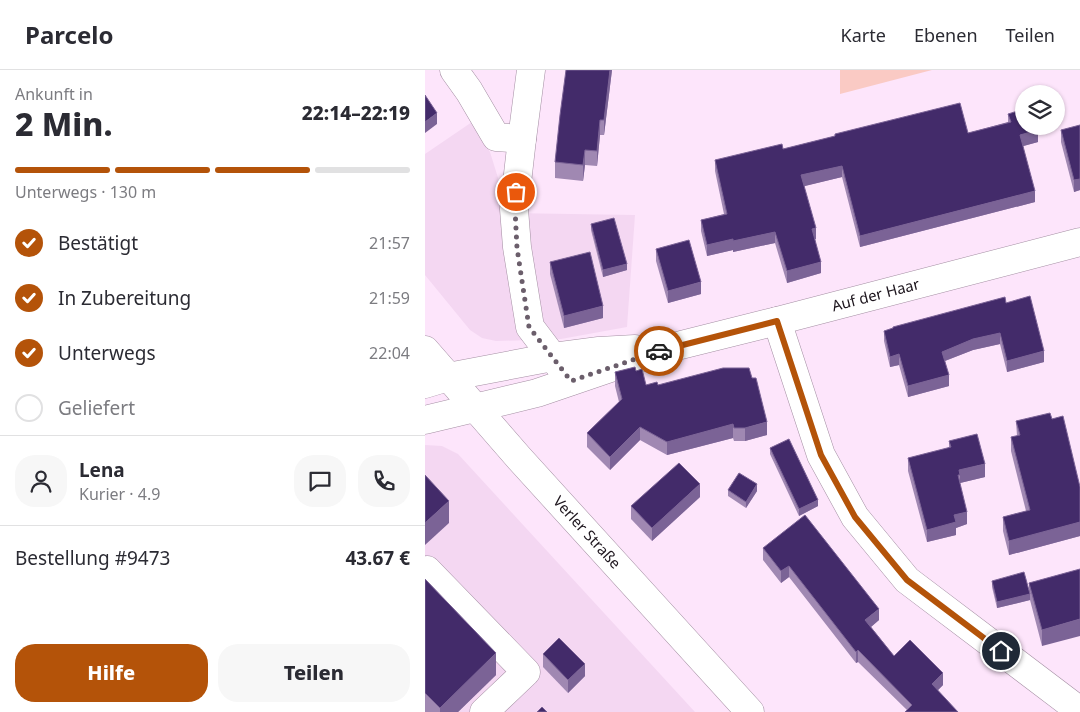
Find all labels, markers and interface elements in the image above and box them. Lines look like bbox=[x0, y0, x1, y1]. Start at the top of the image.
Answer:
text: Parcelo bbox=[25, 18, 113, 51]
text: Karte bbox=[841, 23, 886, 47]
text: Ebenen bbox=[914, 23, 978, 47]
text: Teilen bbox=[1006, 23, 1055, 47]
text: Ankunft in bbox=[15, 83, 93, 105]
map controls bbox=[1015, 85, 1065, 135]
button: layers bbox=[1015, 85, 1065, 135]
text: 22:14–22:19 bbox=[302, 100, 410, 126]
text: 2 Min. bbox=[15, 102, 113, 145]
pin bbox=[495, 171, 537, 213]
icon: bag bbox=[502, 178, 530, 206]
text: Unterwegs · 130 m bbox=[15, 181, 156, 203]
icon: check bbox=[15, 229, 43, 257]
text: Bestätigt bbox=[58, 230, 138, 256]
text: 21:57 bbox=[369, 232, 410, 254]
street label: Auf der Haar bbox=[829, 273, 921, 315]
icon: check bbox=[15, 284, 43, 312]
text: In Zubereitung bbox=[58, 285, 191, 311]
text: 21:59 bbox=[369, 287, 410, 309]
courier bbox=[634, 326, 684, 376]
icon: car bbox=[645, 337, 673, 365]
icon: check bbox=[15, 339, 43, 367]
text: Unterwegs bbox=[58, 340, 156, 366]
text: 22:04 bbox=[369, 342, 410, 364]
text: Geliefert bbox=[58, 395, 135, 421]
button: person bbox=[15, 455, 67, 507]
button: chat bbox=[294, 455, 346, 507]
button: phone bbox=[358, 455, 410, 507]
text: Lena bbox=[79, 457, 125, 483]
text: Kurier · 4.9 bbox=[79, 483, 160, 505]
street label: Verler Straße bbox=[549, 491, 626, 573]
text: Bestellung #9473 bbox=[15, 545, 170, 571]
text: 43.67 € bbox=[345, 545, 410, 571]
pin bbox=[980, 630, 1022, 672]
icon: home bbox=[987, 637, 1015, 665]
button: Hilfe bbox=[15, 644, 208, 702]
button: Teilen bbox=[218, 644, 410, 702]

